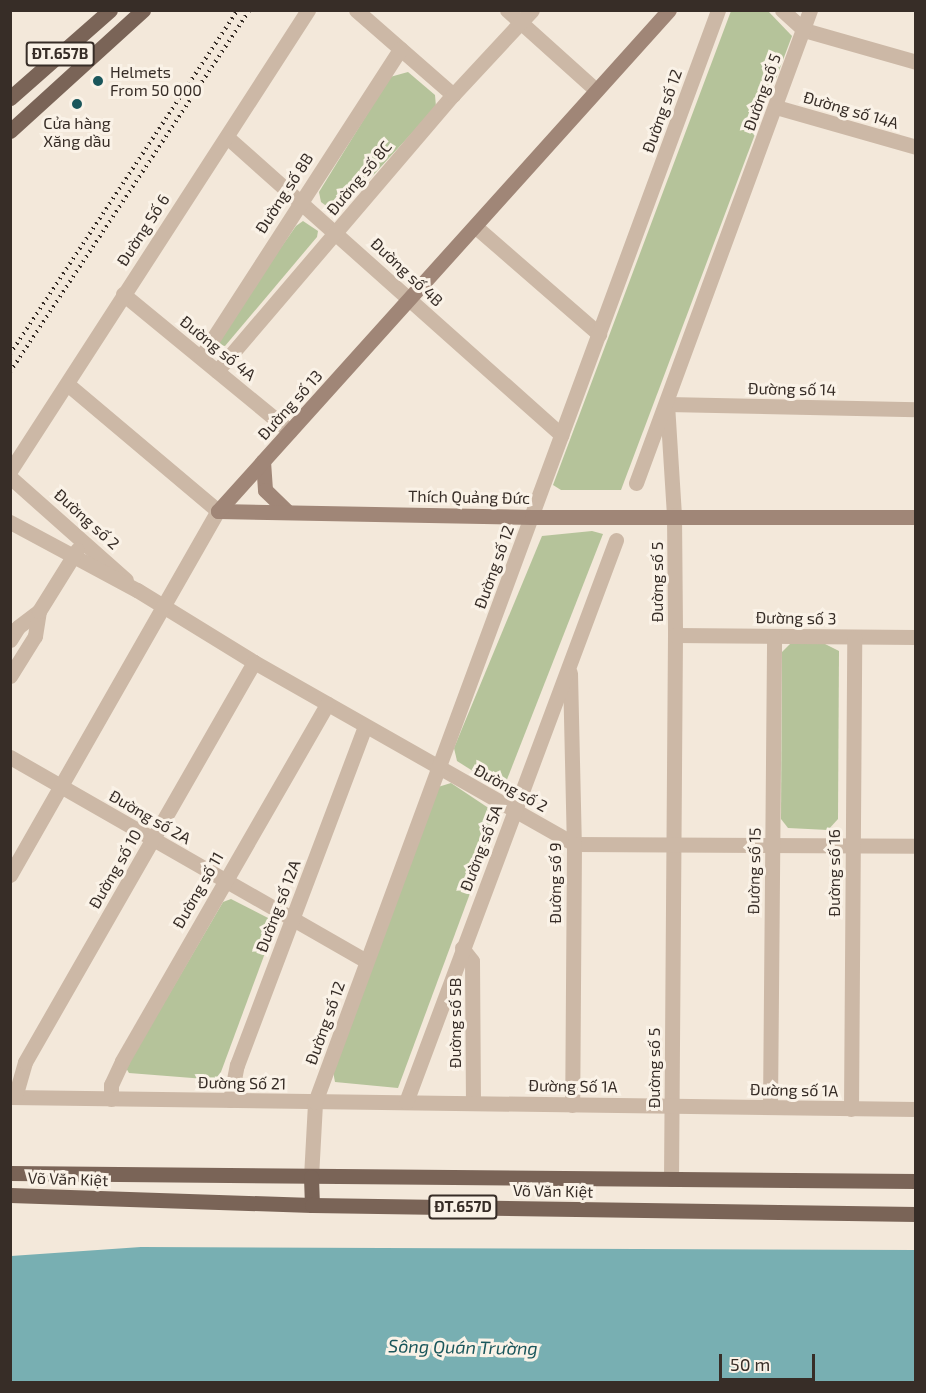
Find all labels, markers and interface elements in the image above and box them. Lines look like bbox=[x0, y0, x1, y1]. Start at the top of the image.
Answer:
road number: ĐT.657B bbox=[26, 42, 94, 66]
street label: Đường số 5 bbox=[739, 51, 785, 133]
place label: Helmets From 50 000 bbox=[110, 62, 202, 100]
street label: Đường số 12 bbox=[638, 67, 686, 155]
marker: Helmets From 50 000 bbox=[91, 74, 105, 88]
street label: Đường số 14A bbox=[801, 87, 901, 133]
marker: Cửa hàng Xăng dầu bbox=[70, 97, 84, 111]
place label: Cửa hàng Xăng dầu bbox=[43, 113, 111, 151]
street label: Đường số 8C bbox=[322, 137, 396, 219]
street label: Đường số 8B bbox=[251, 149, 317, 237]
street label: Đường Số 6 bbox=[113, 190, 173, 270]
street label: Đường số 4B bbox=[367, 234, 447, 310]
street label: Đường số 4A bbox=[176, 312, 260, 384]
street label: Đường số 13 bbox=[254, 366, 326, 444]
street label: Đường số 14 bbox=[748, 379, 836, 399]
street label: Đường số 2 bbox=[50, 485, 124, 553]
street label: Thích Quảng Đức bbox=[408, 486, 530, 508]
street label: Đường số 12 bbox=[470, 523, 518, 611]
street label: Đường số 5 bbox=[647, 542, 667, 622]
street label: Đường số 3 bbox=[755, 608, 837, 628]
street label: Đường số 2 bbox=[471, 760, 551, 816]
street label: Đường số 2A bbox=[106, 786, 194, 848]
street label: Đường số 5A bbox=[456, 802, 506, 894]
street label: Đường số 10 bbox=[85, 826, 145, 912]
street label: Đường số 15 bbox=[744, 827, 764, 915]
street label: Đường số 16 bbox=[824, 829, 844, 917]
street label: Đường số 9 bbox=[545, 842, 565, 924]
street label: Đường số 11 bbox=[168, 848, 228, 932]
street label: Đường số 12A bbox=[252, 857, 304, 955]
street label: Đường số 5B bbox=[445, 978, 465, 1068]
street label: Đường số 12 bbox=[301, 979, 349, 1067]
street label: Đường số 5 bbox=[644, 1028, 664, 1108]
street label: Đường Số 21 bbox=[198, 1073, 286, 1093]
street label: Đường Số 1A bbox=[528, 1076, 618, 1096]
street label: Đường số 1A bbox=[750, 1080, 838, 1100]
street label: Võ Văn Kiệt bbox=[27, 1168, 109, 1190]
street label: Võ Văn Kiệt bbox=[512, 1181, 594, 1201]
road number: ĐT.657D bbox=[427, 1195, 499, 1219]
water label: Sông Quán Trường bbox=[388, 1335, 538, 1359]
scale bar bbox=[722, 1342, 818, 1380]
text: 50 m bbox=[730, 1353, 770, 1375]

